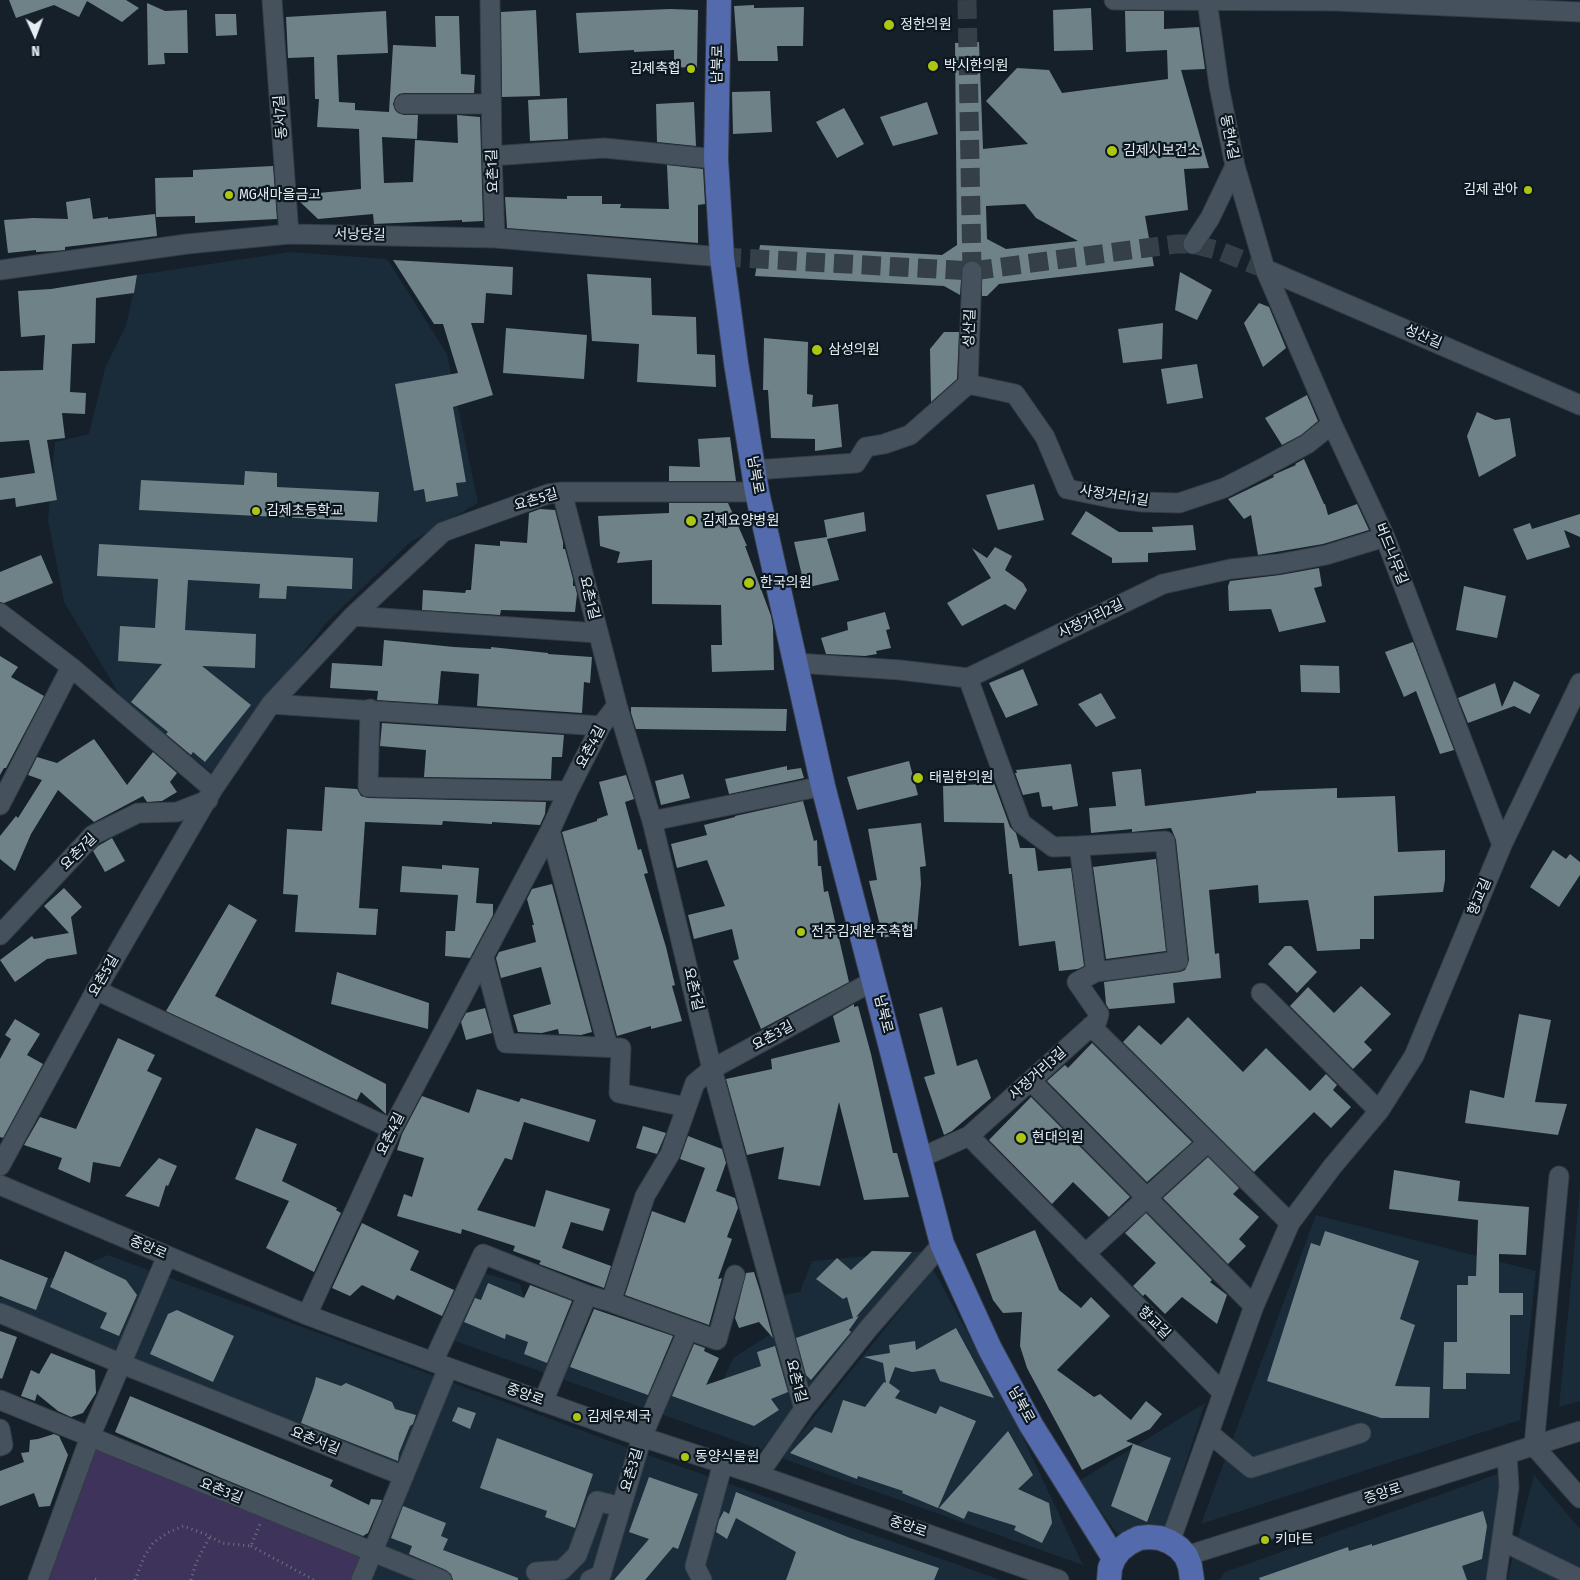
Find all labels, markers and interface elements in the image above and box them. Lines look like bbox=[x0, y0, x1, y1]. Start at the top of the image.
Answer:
north arrow bbox=[10, 10, 60, 60]
place label: 정한의원 bbox=[900, 17, 952, 33]
marker: 정한의원 bbox=[882, 18, 896, 32]
text: N bbox=[31, 42, 40, 59]
street label: 남북로 bbox=[709, 45, 727, 83]
place label: 박시한의원 bbox=[944, 58, 1008, 74]
marker: 박시한의원 bbox=[926, 59, 940, 73]
place label: 김제축협 bbox=[629, 61, 681, 77]
marker: 김제축협 bbox=[685, 63, 697, 75]
street label: 동서7길 bbox=[271, 94, 291, 140]
street label: 동헌4길 bbox=[1216, 113, 1242, 161]
place label: 김제시보건소 bbox=[1123, 143, 1200, 159]
marker: 김제시보건소 bbox=[1105, 144, 1119, 158]
street label: 요촌1길 bbox=[484, 149, 502, 193]
place label: 김제 관아 bbox=[1463, 182, 1518, 198]
marker: 김제 관아 bbox=[1522, 184, 1534, 196]
place label: MG새마을금고 bbox=[239, 187, 321, 203]
marker: MG새마을금고 bbox=[223, 189, 235, 201]
street label: 서낭당길 bbox=[334, 226, 386, 244]
street label: 성산길 bbox=[961, 308, 979, 348]
street label: 성산길 bbox=[1402, 322, 1444, 352]
place label: 삼성의원 bbox=[828, 342, 880, 358]
marker: 삼성의원 bbox=[810, 343, 824, 357]
street label: 남북로 bbox=[743, 455, 767, 495]
street label: 사정거리1길 bbox=[1078, 482, 1150, 510]
street label: 요촌5길 bbox=[512, 486, 560, 514]
place label: 김제초등학교 bbox=[266, 503, 343, 519]
marker: 김제초등학교 bbox=[250, 505, 262, 517]
place label: 김제요양병원 bbox=[702, 513, 779, 529]
marker: 김제요양병원 bbox=[684, 514, 698, 528]
street label: 버드나무길 bbox=[1371, 521, 1411, 587]
street label: 요촌1길 bbox=[576, 575, 602, 621]
place label: 한국의원 bbox=[760, 575, 812, 591]
marker: 한국의원 bbox=[742, 576, 756, 590]
street label: 사정거리2길 bbox=[1056, 596, 1126, 642]
street label: 요촌4길 bbox=[573, 723, 609, 771]
place label: 태림한의원 bbox=[929, 770, 993, 786]
marker: 태림한의원 bbox=[911, 771, 925, 785]
street label: 요촌7길 bbox=[57, 830, 101, 874]
street label: 향교길 bbox=[1465, 876, 1495, 918]
place label: 전주김제완주축협 bbox=[811, 924, 914, 940]
marker: 전주김제완주축협 bbox=[795, 926, 807, 938]
street label: 요촌5길 bbox=[85, 952, 123, 1000]
street label: 요촌1길 bbox=[680, 966, 706, 1012]
street label: 남북로 bbox=[870, 993, 896, 1035]
street label: 요촌3길 bbox=[749, 1018, 797, 1054]
street label: 사정거리3길 bbox=[1006, 1044, 1070, 1104]
street label: 요촌4길 bbox=[373, 1110, 409, 1158]
place label: 현대의원 bbox=[1032, 1130, 1084, 1146]
marker: 현대의원 bbox=[1014, 1131, 1028, 1145]
street label: 중앙로 bbox=[127, 1233, 169, 1263]
street label: 향교길 bbox=[1134, 1303, 1174, 1343]
street label: 요촌1길 bbox=[782, 1358, 810, 1404]
street label: 중앙로 bbox=[504, 1380, 546, 1410]
street label: 남북로 bbox=[1004, 1384, 1038, 1426]
place label: 김제우체국 bbox=[587, 1409, 651, 1425]
marker: 김제우체국 bbox=[571, 1411, 583, 1423]
street label: 요촌서길 bbox=[288, 1424, 342, 1458]
street label: 요촌3길 bbox=[617, 1446, 647, 1494]
place label: 동양식물원 bbox=[695, 1449, 759, 1465]
marker: 동양식물원 bbox=[679, 1451, 691, 1463]
street label: 요촌3길 bbox=[197, 1475, 245, 1507]
street label: 중앙로 bbox=[1362, 1480, 1404, 1508]
street label: 중앙로 bbox=[887, 1513, 929, 1541]
place label: 키마트 bbox=[1275, 1532, 1314, 1548]
marker: 키마트 bbox=[1259, 1534, 1271, 1546]

